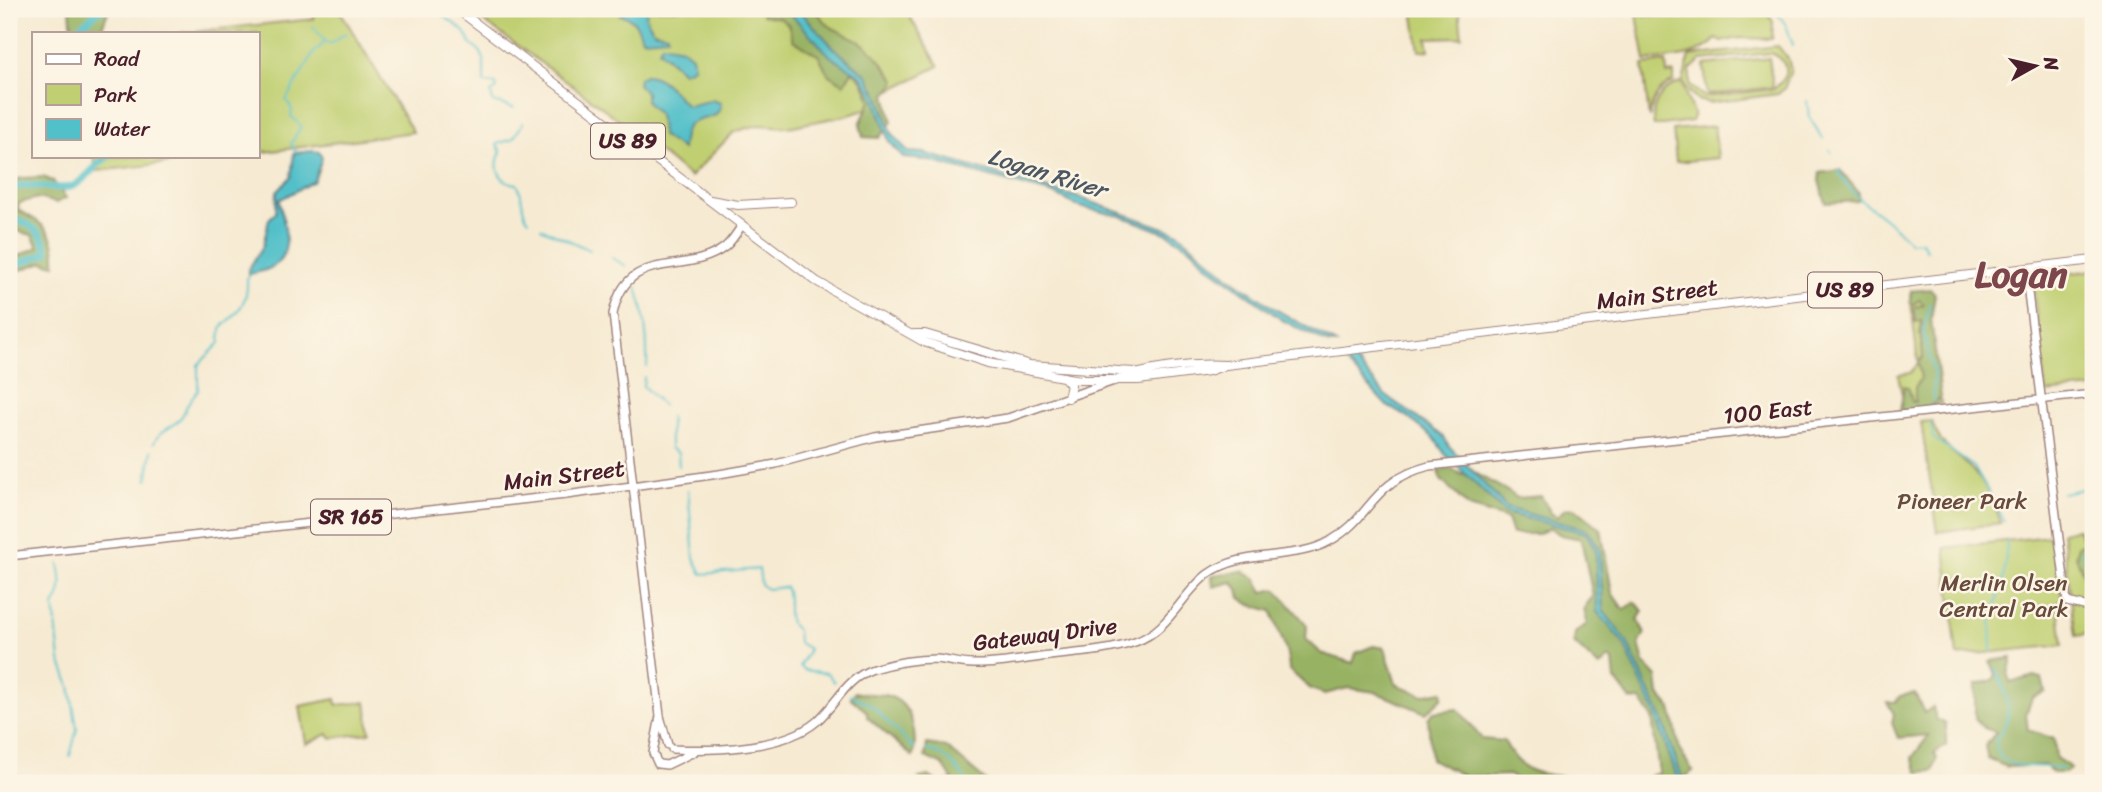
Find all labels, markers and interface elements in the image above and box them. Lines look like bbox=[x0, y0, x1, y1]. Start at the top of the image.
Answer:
legend bbox=[32, 32, 259, 158]
north arrow bbox=[2000, 32, 2070, 102]
text: Road bbox=[94, 40, 141, 78]
text: N bbox=[2034, 54, 2069, 73]
text: Park bbox=[94, 76, 137, 114]
text: Water bbox=[94, 110, 151, 148]
road number: US 89 bbox=[591, 124, 665, 158]
water label: Logan River bbox=[983, 135, 1115, 212]
district label: Logan bbox=[1974, 242, 2068, 307]
street label: Main Street bbox=[1594, 267, 1720, 322]
road number: US 89 bbox=[1808, 272, 1882, 308]
street label: 100 East bbox=[1721, 386, 1815, 437]
street label: Main Street bbox=[501, 448, 627, 503]
park label: Pioneer Park bbox=[1897, 481, 2028, 522]
road number: SR 165 bbox=[311, 500, 391, 534]
park label: Merlin Olsen Central Park bbox=[1939, 563, 2069, 630]
street label: Gateway Drive bbox=[971, 605, 1120, 664]

